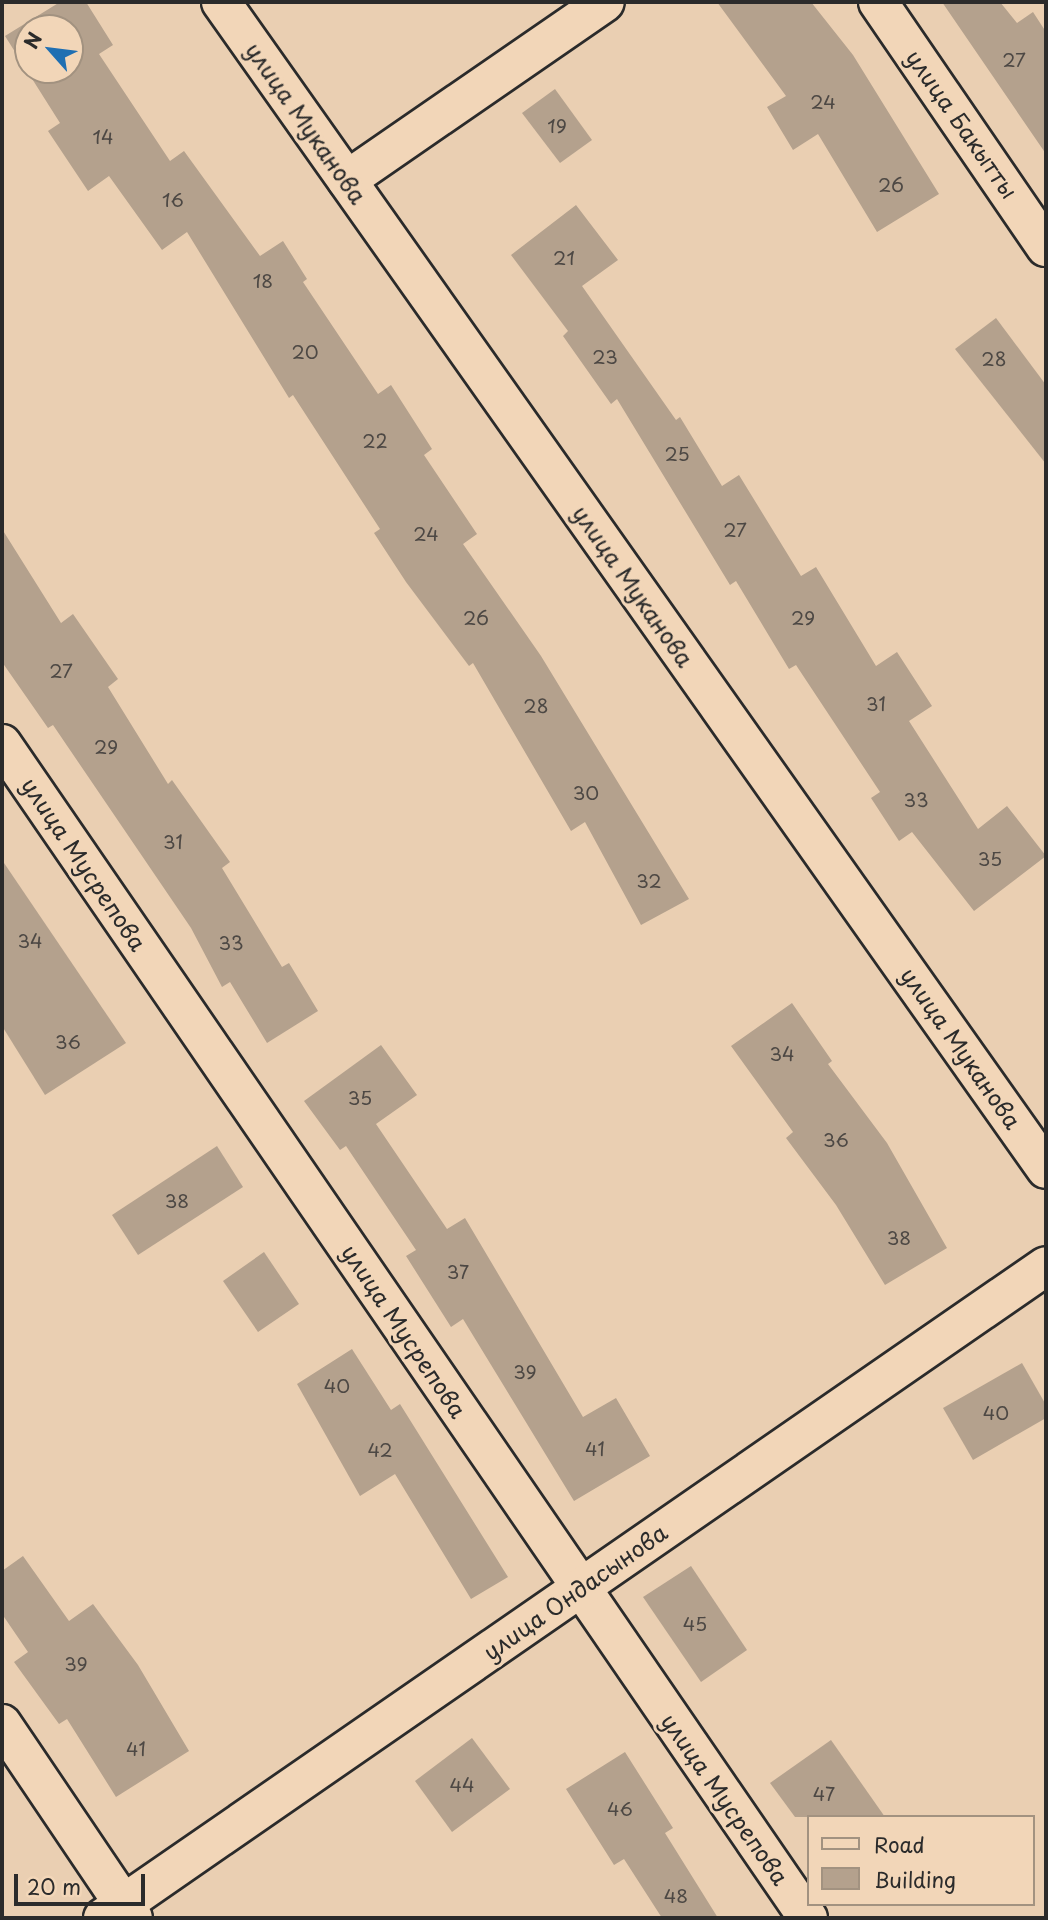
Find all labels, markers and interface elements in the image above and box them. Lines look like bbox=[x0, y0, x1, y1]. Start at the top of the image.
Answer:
north arrow bbox=[14, 14, 84, 84]
text: N bbox=[16, 27, 48, 53]
street label: улица Муканова bbox=[240, 37, 372, 209]
street label: улица Бакытты bbox=[900, 44, 1024, 204]
house number: 27 bbox=[1002, 49, 1026, 71]
house number: 24 bbox=[810, 91, 836, 113]
house number: 19 bbox=[547, 115, 567, 137]
house number: 14 bbox=[92, 126, 114, 148]
house number: 26 bbox=[878, 174, 904, 196]
house number: 16 bbox=[162, 189, 184, 211]
house number: 21 bbox=[553, 247, 575, 269]
house number: 18 bbox=[253, 270, 273, 292]
house number: 20 bbox=[291, 341, 319, 363]
house number: 23 bbox=[592, 346, 618, 368]
house number: 28 bbox=[981, 348, 1007, 370]
house number: 22 bbox=[362, 430, 388, 452]
house number: 25 bbox=[664, 443, 690, 465]
street label: улица Муканова bbox=[567, 500, 699, 672]
house number: 27 bbox=[723, 519, 747, 541]
house number: 24 bbox=[413, 523, 439, 545]
house number: 26 bbox=[463, 607, 489, 629]
house number: 29 bbox=[791, 607, 815, 629]
house number: 27 bbox=[49, 660, 73, 682]
house number: 31 bbox=[866, 693, 886, 715]
house number: 28 bbox=[523, 695, 549, 717]
house number: 29 bbox=[94, 736, 118, 758]
street label: улица Мусрепова bbox=[15, 772, 153, 956]
house number: 30 bbox=[573, 782, 599, 804]
house number: 33 bbox=[904, 789, 928, 811]
house number: 31 bbox=[163, 831, 183, 853]
house number: 35 bbox=[978, 848, 1002, 870]
house number: 32 bbox=[636, 870, 662, 892]
house number: 34 bbox=[17, 930, 43, 952]
house number: 33 bbox=[219, 932, 243, 954]
street label: улица Муканова bbox=[895, 962, 1027, 1134]
house number: 36 bbox=[55, 1031, 81, 1053]
house number: 34 bbox=[769, 1043, 795, 1065]
house number: 35 bbox=[348, 1087, 372, 1109]
house number: 36 bbox=[823, 1129, 849, 1151]
house number: 38 bbox=[165, 1190, 189, 1212]
house number: 38 bbox=[887, 1227, 911, 1249]
street label: улица Мусрепова bbox=[335, 1239, 473, 1423]
house number: 37 bbox=[447, 1261, 469, 1283]
house number: 39 bbox=[513, 1361, 537, 1383]
house number: 40 bbox=[324, 1375, 350, 1397]
house number: 40 bbox=[983, 1402, 1009, 1424]
house number: 41 bbox=[585, 1438, 605, 1460]
house number: 42 bbox=[367, 1439, 393, 1461]
street label: улица Ондасынова bbox=[477, 1518, 673, 1666]
house number: 45 bbox=[683, 1613, 707, 1635]
house number: 39 bbox=[64, 1653, 88, 1675]
street label: улица Мусрепова bbox=[655, 1707, 795, 1891]
house number: 41 bbox=[126, 1738, 146, 1760]
house number: 44 bbox=[449, 1774, 475, 1796]
house number: 47 bbox=[813, 1783, 835, 1805]
house number: 46 bbox=[607, 1798, 633, 1820]
legend bbox=[806, 1815, 1034, 1906]
text: Road bbox=[874, 1828, 925, 1860]
scale bar bbox=[18, 1860, 149, 1904]
text: Building bbox=[874, 1863, 956, 1895]
text: 20 m bbox=[27, 1870, 81, 1902]
house number: 48 bbox=[664, 1885, 688, 1907]

